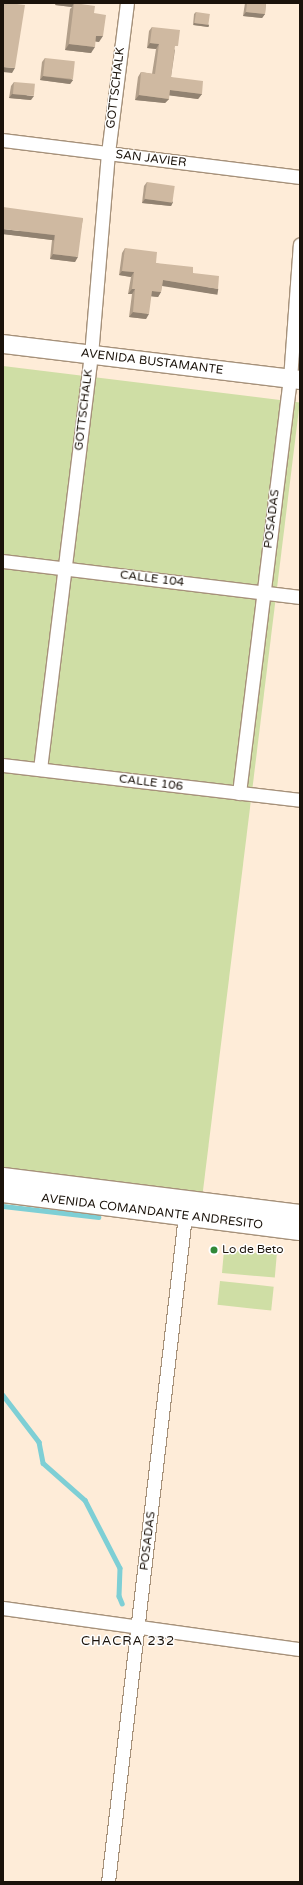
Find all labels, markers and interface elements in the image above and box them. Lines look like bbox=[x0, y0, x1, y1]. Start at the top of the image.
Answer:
street label: GOTTSCHALK bbox=[104, 47, 128, 129]
street label: SAN JAVIER bbox=[115, 148, 187, 170]
street label: AVENIDA BUSTAMANTE bbox=[80, 346, 224, 378]
street label: GOTTSCHALK bbox=[72, 369, 96, 451]
street label: POSADAS bbox=[261, 489, 283, 549]
street label: CALLE 104 bbox=[119, 568, 185, 590]
street label: CALLE 106 bbox=[118, 772, 184, 794]
street label: AVENIDA COMANDANTE ANDRESITO bbox=[40, 1191, 264, 1233]
place label: Lo de Beto bbox=[222, 1243, 284, 1257]
marker: Lo de Beto bbox=[209, 1245, 219, 1255]
street label: POSADAS bbox=[137, 1511, 159, 1571]
district label: CHACRA 232 bbox=[81, 1633, 175, 1649]

